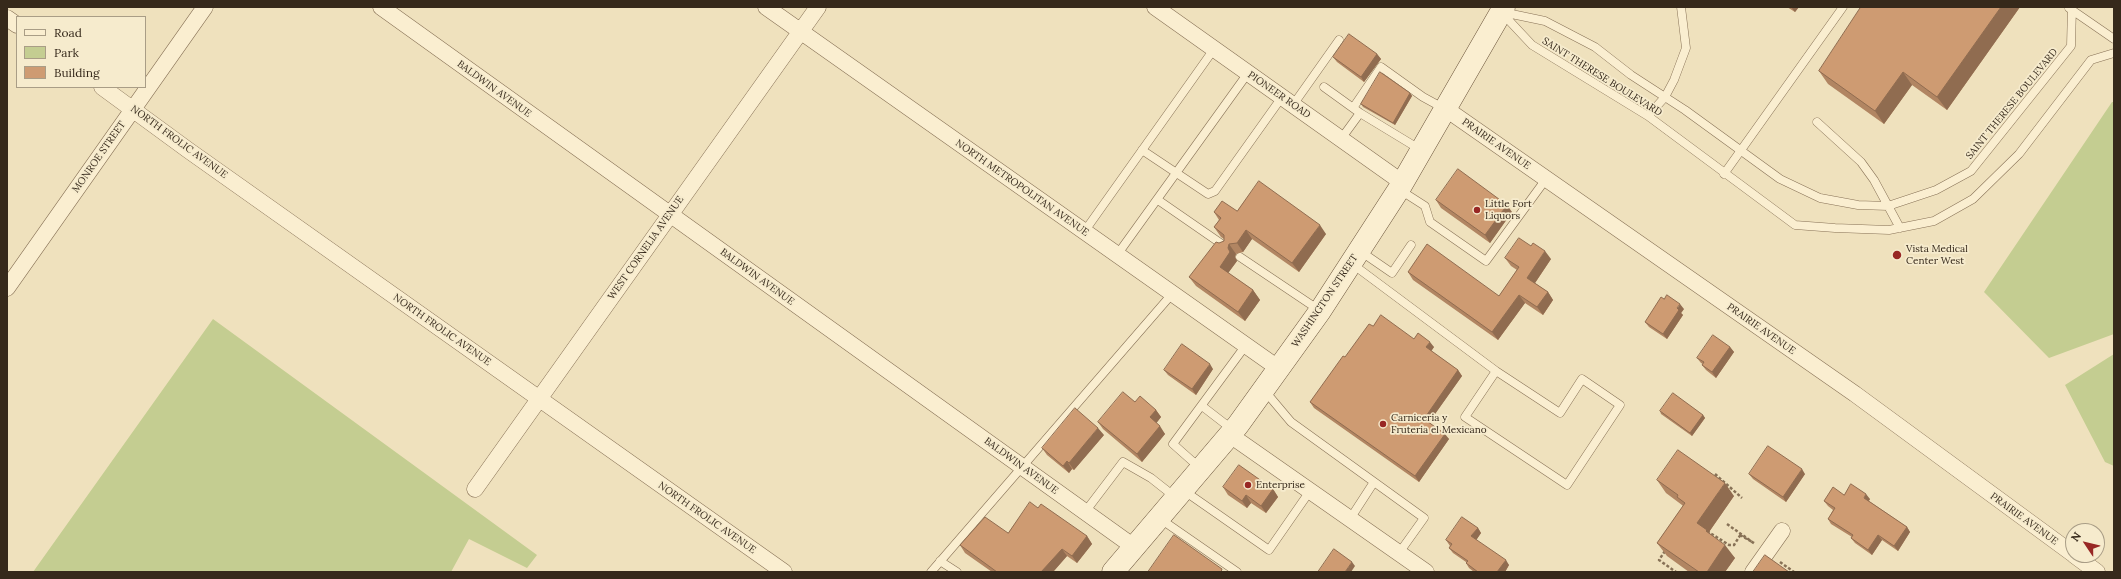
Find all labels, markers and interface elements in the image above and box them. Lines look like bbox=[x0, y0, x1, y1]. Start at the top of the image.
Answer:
legend bbox=[16, 16, 146, 88]
text: Road bbox=[54, 25, 82, 40]
street label: SAINT THERESE BOULEVARD bbox=[1540, 35, 1664, 119]
text: Park bbox=[54, 45, 79, 60]
street label: SAINT THERESE BOULEVARD bbox=[1964, 46, 2060, 162]
street label: BALDWIN AVENUE bbox=[455, 58, 533, 120]
text: Building bbox=[54, 65, 100, 80]
street label: PIONEER ROAD bbox=[1245, 69, 1313, 121]
street label: NORTH FROLIC AVENUE bbox=[128, 103, 230, 181]
street label: PRAIRIE AVENUE bbox=[1459, 116, 1533, 172]
street label: MONROE STREET bbox=[70, 119, 128, 195]
street label: NORTH METROPOLITAN AVENUE bbox=[953, 137, 1091, 239]
street label: WEST CORNELIA AVENUE bbox=[606, 194, 686, 302]
place label: Little Fort Liquors bbox=[1485, 198, 1532, 222]
marker: Little Fort Liquors bbox=[1472, 205, 1482, 215]
place label: Vista Medical Center West bbox=[1906, 243, 1968, 266]
street label: BALDWIN AVENUE bbox=[718, 246, 796, 308]
marker: Vista Medical Center West bbox=[1891, 249, 1903, 261]
street label: WASHINGTON STREET bbox=[1289, 252, 1361, 350]
street label: NORTH FROLIC AVENUE bbox=[391, 292, 493, 368]
street label: PRAIRIE AVENUE bbox=[1724, 301, 1798, 357]
place label: Carniceria y Fruteria el Mexicano bbox=[1391, 412, 1487, 436]
marker: Carniceria y Fruteria el Mexicano bbox=[1378, 419, 1388, 429]
street label: BALDWIN AVENUE bbox=[982, 435, 1060, 497]
place label: Enterprise bbox=[1256, 479, 1305, 491]
street label: NORTH FROLIC AVENUE bbox=[656, 480, 758, 556]
marker: Enterprise bbox=[1243, 480, 1253, 490]
street label: PRAIRIE AVENUE bbox=[1988, 490, 2060, 548]
north arrow bbox=[2065, 523, 2105, 563]
text: N bbox=[2068, 529, 2084, 544]

